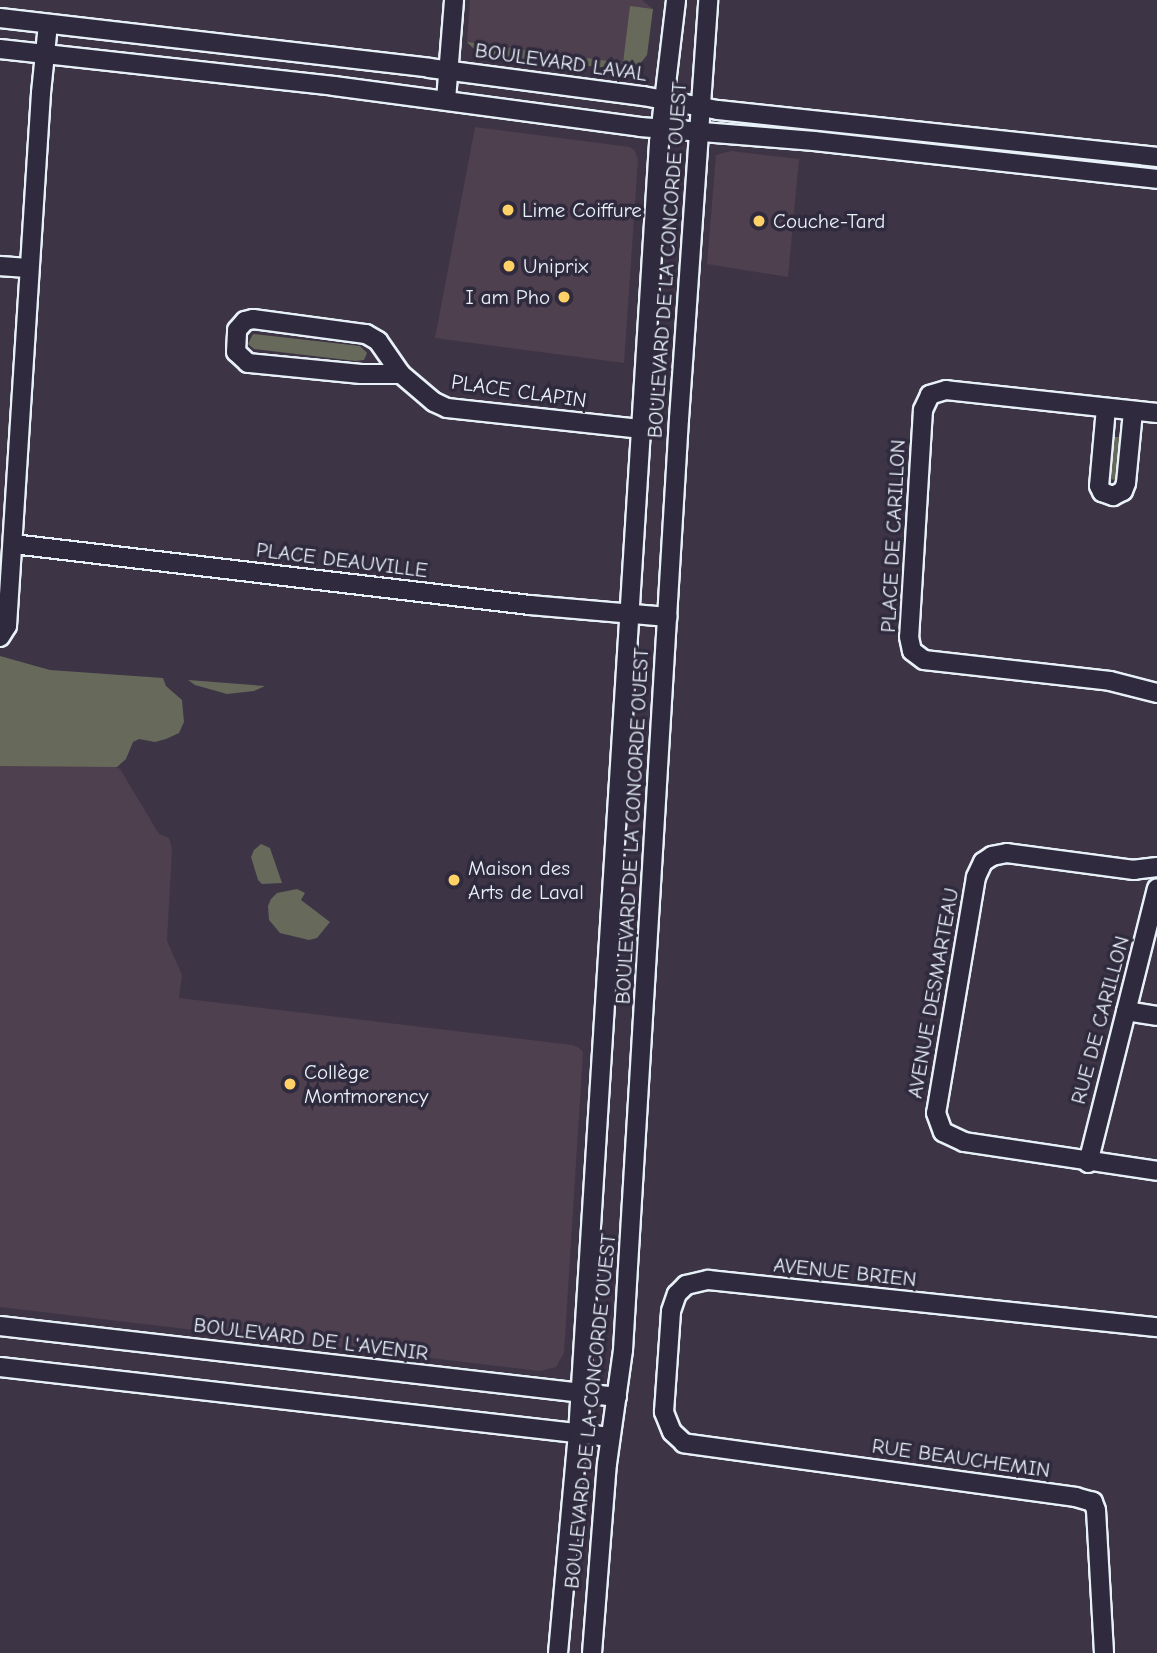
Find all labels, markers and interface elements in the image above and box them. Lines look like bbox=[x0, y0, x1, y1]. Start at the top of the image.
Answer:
street label: BOULEVARD LAVAL bbox=[473, 37, 649, 87]
street label: BOULEVARD DE LA CONCORDE OUEST bbox=[642, 81, 692, 439]
place label: Lime Coiffure bbox=[522, 197, 642, 223]
marker: Lime Coiffure bbox=[500, 202, 516, 218]
place label: Couche-Tard bbox=[773, 208, 885, 234]
marker: Couche-Tard bbox=[751, 213, 767, 229]
place label: Uniprix bbox=[523, 253, 588, 279]
marker: Uniprix bbox=[501, 258, 517, 274]
place label: I am Pho bbox=[465, 284, 550, 310]
marker: I am Pho bbox=[556, 289, 572, 305]
street label: PLACE CLAPIN bbox=[450, 369, 588, 413]
street label: PLACE DE CARILLON bbox=[875, 439, 911, 633]
street label: PLACE DEAUVILLE bbox=[255, 537, 429, 583]
street label: BOULEVARD DE LA CONCORDE OUEST bbox=[610, 647, 654, 1005]
place label: Maison des Arts de Laval bbox=[468, 855, 584, 905]
marker: Maison des Arts de Laval bbox=[446, 872, 462, 888]
street label: AVENUE DESMARTEAU bbox=[902, 886, 964, 1100]
street label: RUE DE CARILLON bbox=[1065, 933, 1135, 1107]
place label: Collège Montmorency bbox=[304, 1059, 428, 1109]
marker: Collège Montmorency bbox=[282, 1076, 298, 1092]
street label: BOULEVARD DE LA CONCORDE OUEST bbox=[559, 1232, 621, 1590]
street label: AVENUE BRIEN bbox=[772, 1252, 918, 1292]
street label: BOULEVARD DE L'AVENIR bbox=[192, 1312, 430, 1366]
street label: RUE BEAUCHEMIN bbox=[870, 1433, 1052, 1483]

